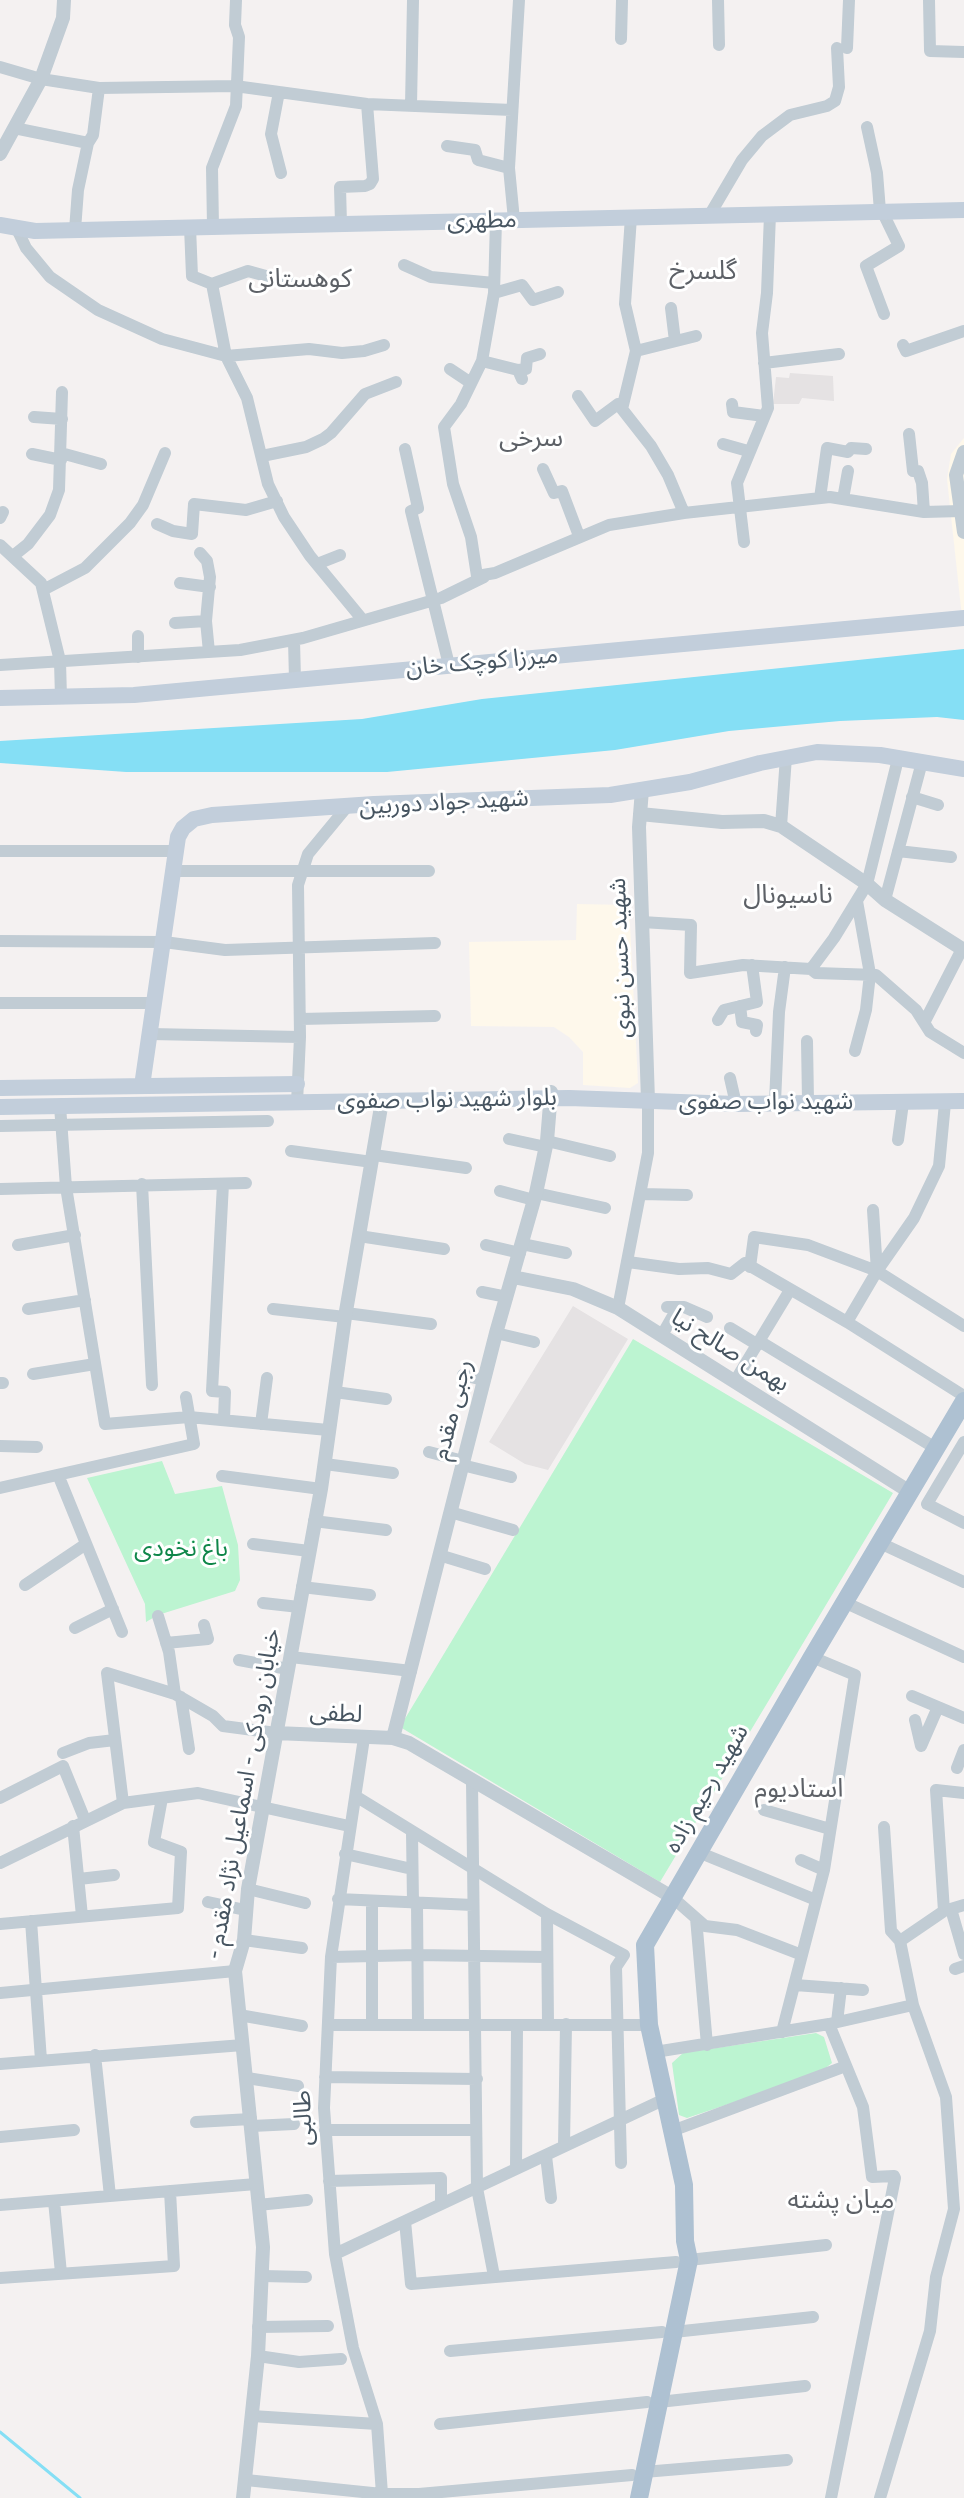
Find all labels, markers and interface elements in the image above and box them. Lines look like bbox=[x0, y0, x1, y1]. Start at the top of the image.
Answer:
street label: مطهری bbox=[447, 206, 517, 236]
district label: گلسرخ bbox=[669, 256, 737, 288]
district label: کوهستانی bbox=[248, 264, 352, 296]
district label: سرخی bbox=[499, 423, 563, 455]
street label: میرزا کوچک خان bbox=[405, 641, 559, 683]
street label: شهید جواد دوربین bbox=[358, 784, 530, 822]
street label: شهید حسن نبوی bbox=[604, 877, 638, 1039]
district label: ناسیونال bbox=[743, 880, 833, 912]
street label: بلوار شهید نواب صفوی bbox=[337, 1084, 557, 1116]
street label: شهید نواب صفوی bbox=[679, 1088, 853, 1116]
street label: بهمن صالح نیا bbox=[665, 1303, 795, 1399]
street label: رجبی مقدم bbox=[427, 1357, 479, 1463]
park label: باغ نخودی bbox=[134, 1535, 228, 1563]
street label: - خیابان رودکی - اسماعیل نژاد مقدم bbox=[201, 1626, 287, 1962]
street label: لطفی bbox=[309, 1698, 363, 1730]
street label: شهید رحیم زاده bbox=[659, 1720, 755, 1858]
district label: استادیوم bbox=[755, 1774, 843, 1806]
street label: طالبی bbox=[289, 2090, 319, 2146]
district label: میان پشته bbox=[787, 2185, 895, 2217]

